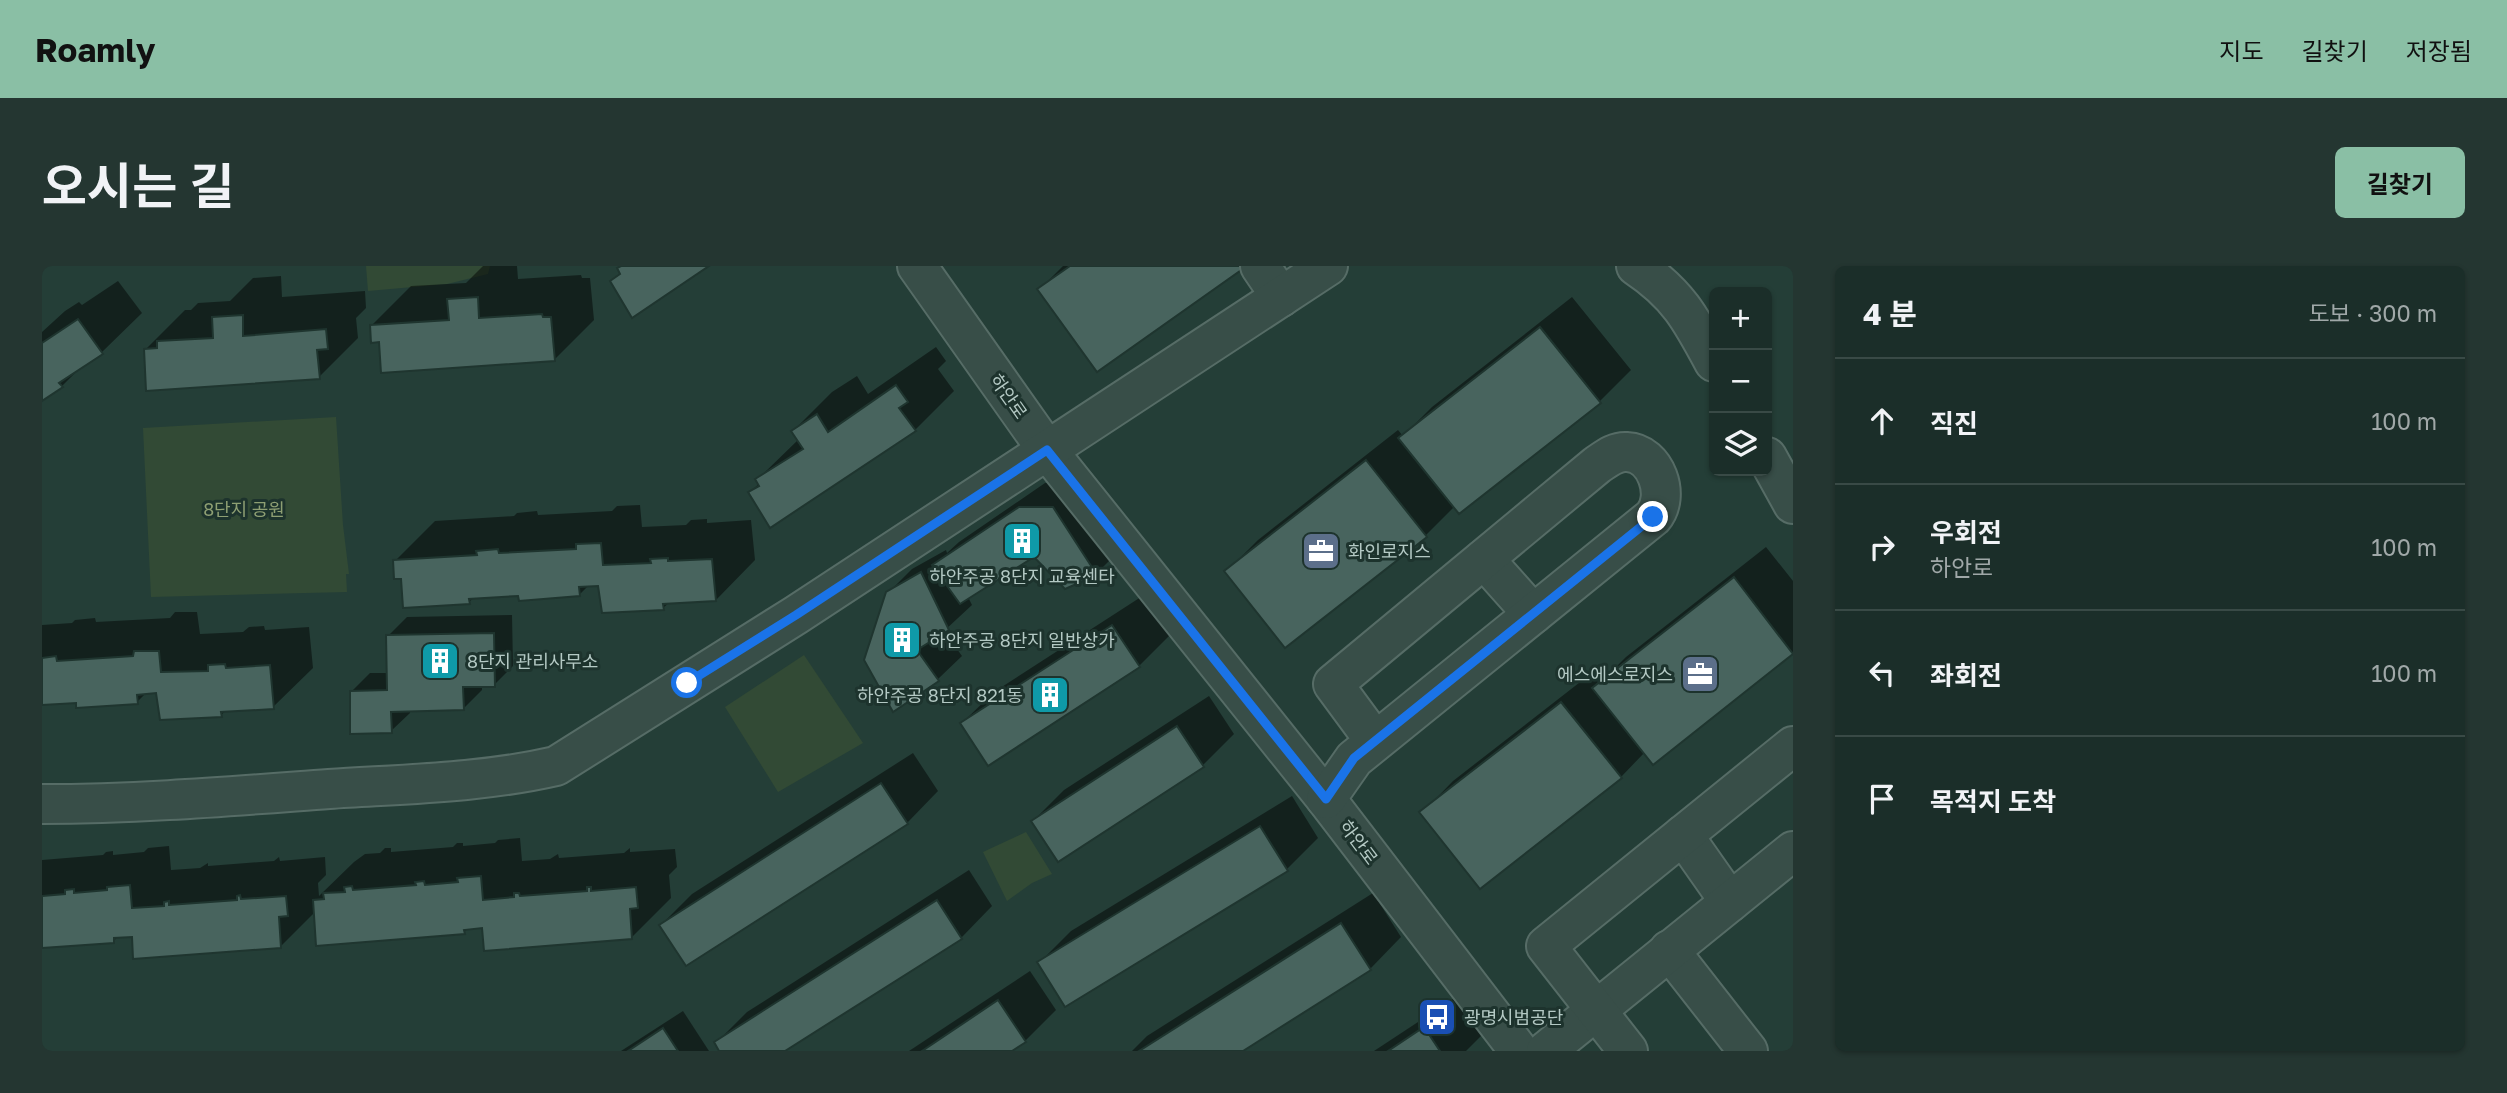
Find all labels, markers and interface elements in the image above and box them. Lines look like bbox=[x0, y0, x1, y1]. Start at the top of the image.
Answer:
text: Roamly bbox=[35, 30, 155, 69]
text: 지도 bbox=[2219, 36, 2264, 65]
text: 길찾기 bbox=[2302, 36, 2368, 65]
text: 저장됨 bbox=[2406, 36, 2472, 65]
button: 길찾기 bbox=[2335, 147, 2465, 218]
text: 오시는 길 bbox=[42, 156, 235, 215]
map controls bbox=[1709, 287, 1772, 476]
button: + bbox=[1709, 287, 1772, 350]
text: 4 분 bbox=[1863, 296, 1917, 332]
text: 도보 · 300 m bbox=[2308, 299, 2437, 327]
button: − bbox=[1709, 350, 1772, 413]
street label: 하안로 bbox=[986, 369, 1032, 423]
icon: ahead bbox=[1863, 402, 1901, 440]
text: 100 m bbox=[2371, 407, 2437, 435]
text: 직진 bbox=[1930, 408, 1978, 439]
button: layers bbox=[1709, 413, 1772, 476]
park label: 8단지 공원 bbox=[203, 498, 285, 520]
route end bbox=[1637, 501, 1668, 532]
text: 우회전 bbox=[1930, 517, 2002, 548]
building icon: 하안주공 8단지 교육센타 bbox=[1001, 520, 1043, 562]
icon: right bbox=[1863, 528, 1901, 566]
office icon: 화인로지스 bbox=[1300, 530, 1342, 572]
text: 100 m bbox=[2371, 533, 2437, 561]
place label: 화인로지스 bbox=[1348, 540, 1431, 562]
text: 하안로 bbox=[1930, 553, 1993, 581]
place label: 하안주공 8단지 교육센타 bbox=[929, 565, 1115, 587]
building icon: 하안주공 8단지 일반상가 bbox=[881, 619, 923, 661]
place label: 하안주공 8단지 일반상가 bbox=[929, 629, 1115, 651]
building icon: 8단지 관리사무소 bbox=[419, 640, 461, 682]
place label: 8단지 관리사무소 bbox=[467, 650, 598, 672]
office icon: 에스에스로지스 bbox=[1679, 653, 1721, 695]
icon: left bbox=[1863, 654, 1901, 692]
text: 100 m bbox=[2371, 659, 2437, 687]
text: 좌회전 bbox=[1930, 660, 2002, 691]
place label: 에스에스로지스 bbox=[1557, 663, 1673, 685]
route start bbox=[671, 667, 702, 698]
building icon: 하안주공 8단지 821동 bbox=[1029, 674, 1071, 716]
place label: 하안주공 8단지 821동 bbox=[857, 684, 1023, 706]
icon: arrive bbox=[1863, 780, 1901, 818]
text: 목적지 도착 bbox=[1930, 786, 2056, 817]
street label: 하안로 bbox=[1335, 816, 1383, 868]
bus stop icon: 광명시범공단 bbox=[1416, 996, 1458, 1038]
place label: 광명시범공단 bbox=[1464, 1006, 1563, 1028]

